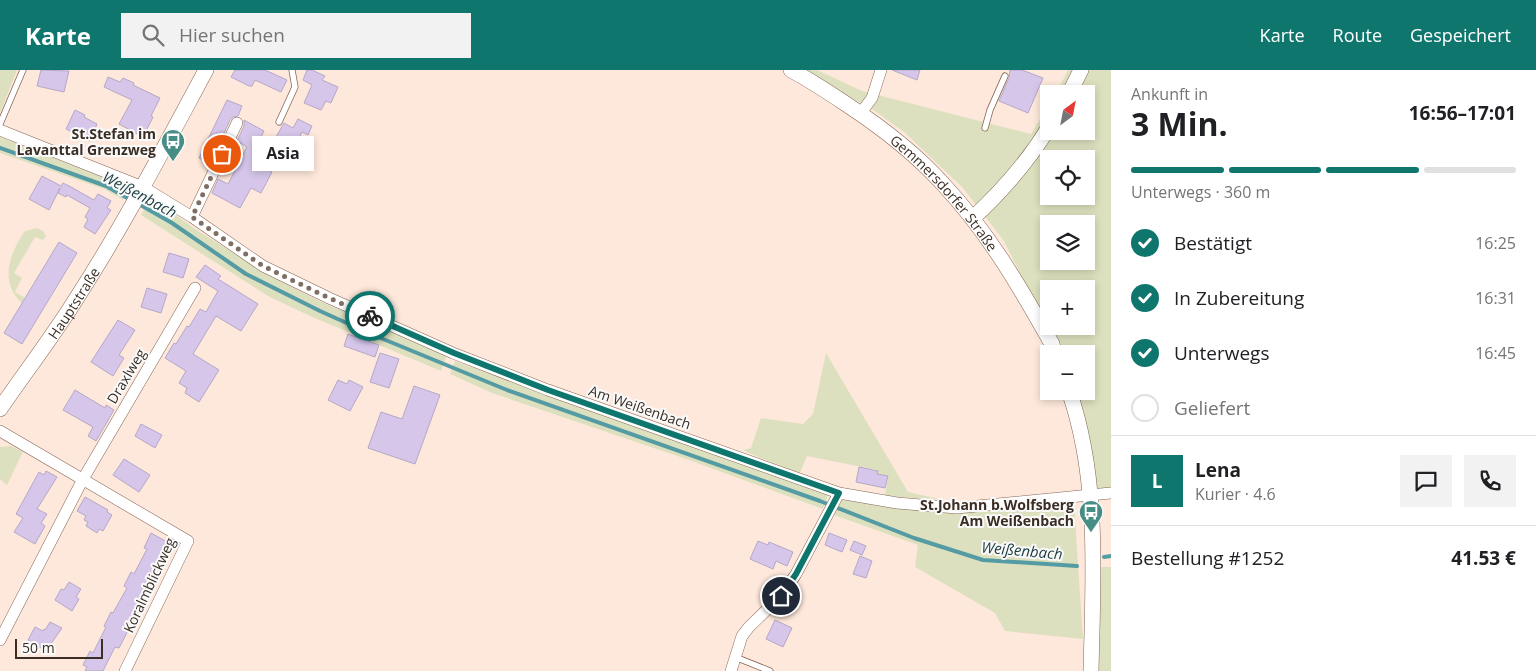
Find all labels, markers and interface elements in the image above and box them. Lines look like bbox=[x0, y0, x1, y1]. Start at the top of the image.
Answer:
search box bbox=[121, 13, 471, 58]
text: Karte bbox=[25, 19, 91, 52]
icon: search bbox=[139, 21, 167, 49]
text: Hier suchen bbox=[179, 22, 285, 48]
text: Karte bbox=[1260, 23, 1305, 47]
text: Route bbox=[1333, 23, 1382, 47]
text: Gespeichert bbox=[1410, 23, 1511, 47]
text: Ankunft in bbox=[1131, 83, 1208, 105]
north arrow bbox=[1040, 85, 1095, 140]
map controls bbox=[1040, 85, 1095, 400]
text: 16:56–17:01 bbox=[1409, 100, 1516, 126]
text: 3 Min. bbox=[1131, 102, 1228, 145]
place label: St.Stefan im Lavanttal Grenzweg bbox=[17, 124, 156, 159]
bus stop icon: St.Stefan im Lavanttal Grenzweg bbox=[160, 128, 186, 162]
street label: Gemmersdorfer Straße bbox=[887, 130, 1003, 255]
pin bbox=[201, 133, 243, 175]
callout: Asia bbox=[252, 136, 314, 172]
icon: bag bbox=[208, 140, 236, 168]
text: Asia bbox=[266, 142, 300, 164]
button: locate bbox=[1040, 150, 1095, 205]
water label: Weißenbach bbox=[99, 166, 181, 222]
text: Unterwegs · 360 m bbox=[1131, 181, 1270, 203]
button: layers bbox=[1040, 215, 1095, 270]
icon: check bbox=[1131, 229, 1159, 257]
text: Bestätigt bbox=[1174, 230, 1252, 256]
text: 16:25 bbox=[1475, 232, 1516, 254]
street label: Hauptstraße bbox=[43, 263, 104, 343]
button: + bbox=[1040, 280, 1095, 335]
icon: check bbox=[1131, 284, 1159, 312]
text: In Zubereitung bbox=[1174, 285, 1304, 311]
text: 16:31 bbox=[1475, 287, 1516, 309]
courier bbox=[345, 291, 395, 341]
icon: bike bbox=[356, 302, 384, 330]
icon: check bbox=[1131, 339, 1159, 367]
text: Unterwegs bbox=[1174, 340, 1269, 366]
text: 16:45 bbox=[1475, 342, 1516, 364]
street label: Draxlweg bbox=[102, 345, 150, 407]
button: − bbox=[1040, 345, 1095, 400]
street label: Am Weißenbach bbox=[587, 381, 693, 433]
text: Geliefert bbox=[1174, 395, 1250, 421]
button: chat bbox=[1400, 455, 1452, 507]
button: phone bbox=[1464, 455, 1516, 507]
text: Lena bbox=[1195, 457, 1241, 483]
text: L bbox=[1152, 468, 1162, 494]
text: Kurier · 4.6 bbox=[1195, 483, 1276, 505]
place label: St.Johann b.Wolfsberg Am Weißenbach bbox=[920, 495, 1074, 530]
bus stop icon: St.Johann b.Wolfsberg Am Weißenbach bbox=[1078, 499, 1104, 533]
street label: Koralmblickweg bbox=[119, 534, 180, 636]
water label: Weißenbach bbox=[981, 536, 1063, 564]
text: Bestellung #1252 bbox=[1131, 545, 1284, 571]
text: 41.53 € bbox=[1451, 545, 1516, 571]
pin bbox=[760, 575, 802, 617]
icon: home bbox=[767, 582, 795, 610]
scale bar bbox=[15, 636, 102, 659]
text: 50 m bbox=[22, 638, 55, 657]

